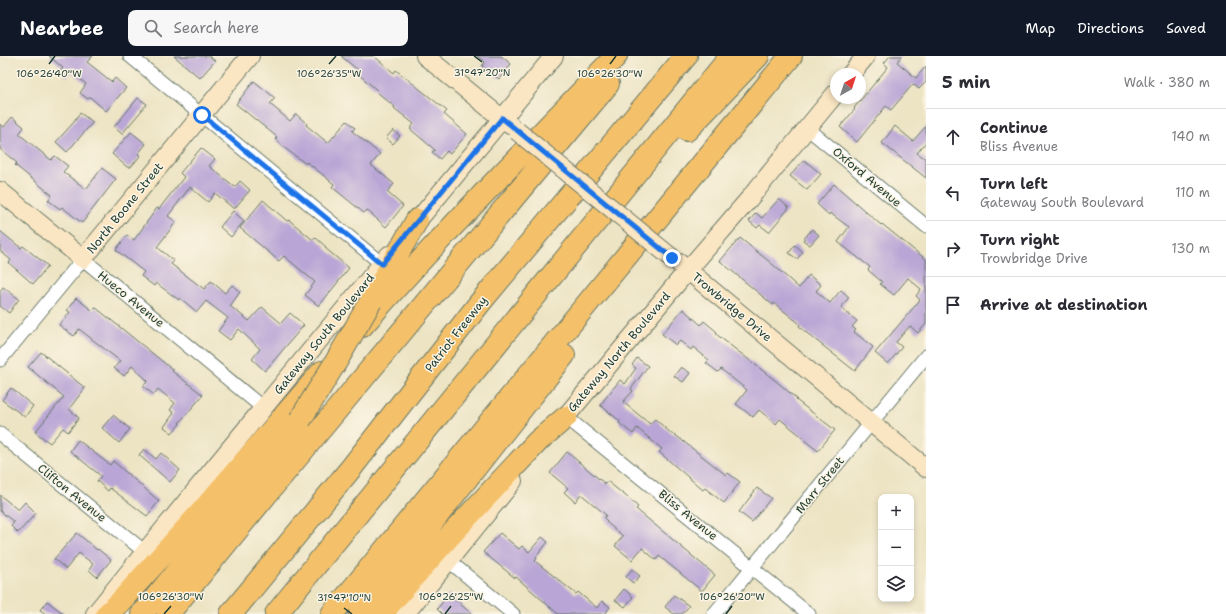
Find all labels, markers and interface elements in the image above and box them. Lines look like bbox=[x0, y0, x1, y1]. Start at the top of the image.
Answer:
search box bbox=[128, 10, 408, 46]
text: Nearbee bbox=[20, 16, 104, 41]
icon: search bbox=[142, 17, 164, 39]
text: Search here bbox=[174, 18, 259, 38]
text: Map bbox=[1026, 19, 1056, 37]
text: Directions bbox=[1078, 19, 1144, 37]
text: Saved bbox=[1166, 19, 1206, 37]
text: 31°47'20"N bbox=[454, 66, 510, 79]
text: 106°26'40"W bbox=[16, 67, 82, 80]
text: 106°26'35"W bbox=[297, 67, 362, 80]
text: 106°26'30"W bbox=[577, 67, 643, 80]
north arrow bbox=[830, 68, 866, 104]
text: 5 min bbox=[942, 71, 990, 93]
text: Walk · 380 m bbox=[1124, 74, 1210, 91]
route start bbox=[193, 106, 211, 124]
text: Continue bbox=[980, 118, 1048, 138]
icon: ahead bbox=[942, 126, 964, 148]
text: 140 m bbox=[1171, 128, 1210, 145]
text: Bliss Avenue bbox=[980, 138, 1058, 155]
street label: Oxford Avenue bbox=[829, 143, 905, 211]
street label: North Boone Street bbox=[83, 159, 167, 257]
text: Turn left bbox=[980, 174, 1048, 194]
icon: left bbox=[942, 182, 964, 204]
text: 110 m bbox=[1175, 184, 1210, 201]
text: Gateway South Boulevard bbox=[980, 194, 1144, 211]
text: Turn right bbox=[980, 230, 1060, 250]
icon: right bbox=[942, 238, 964, 260]
text: 130 m bbox=[1172, 240, 1210, 257]
route end bbox=[663, 249, 681, 267]
text: Trowbridge Drive bbox=[980, 250, 1088, 267]
street label: Hueco Avenue bbox=[94, 267, 168, 331]
street label: Trowbridge Drive bbox=[689, 269, 775, 345]
street label: Gateway South Boulevard bbox=[270, 270, 378, 398]
street label: Gateway North Boulevard bbox=[564, 288, 674, 415]
street label: Patriot Freeway bbox=[421, 292, 491, 375]
icon: arrive bbox=[942, 294, 964, 316]
text: Arrive at destination bbox=[980, 295, 1148, 315]
street label: Marr Street bbox=[792, 453, 848, 517]
street label: Clifton Avenue bbox=[34, 460, 110, 526]
street label: Bliss Avenue bbox=[655, 486, 721, 544]
map controls bbox=[878, 494, 914, 602]
button: + bbox=[878, 494, 914, 530]
button: − bbox=[878, 530, 914, 566]
button: layers bbox=[878, 566, 914, 602]
text: 106°26'30"W bbox=[138, 590, 204, 603]
text: 106°26'25"W bbox=[419, 590, 484, 603]
text: 106°26'20"W bbox=[699, 590, 765, 603]
text: 31°47'10"N bbox=[317, 591, 371, 604]

